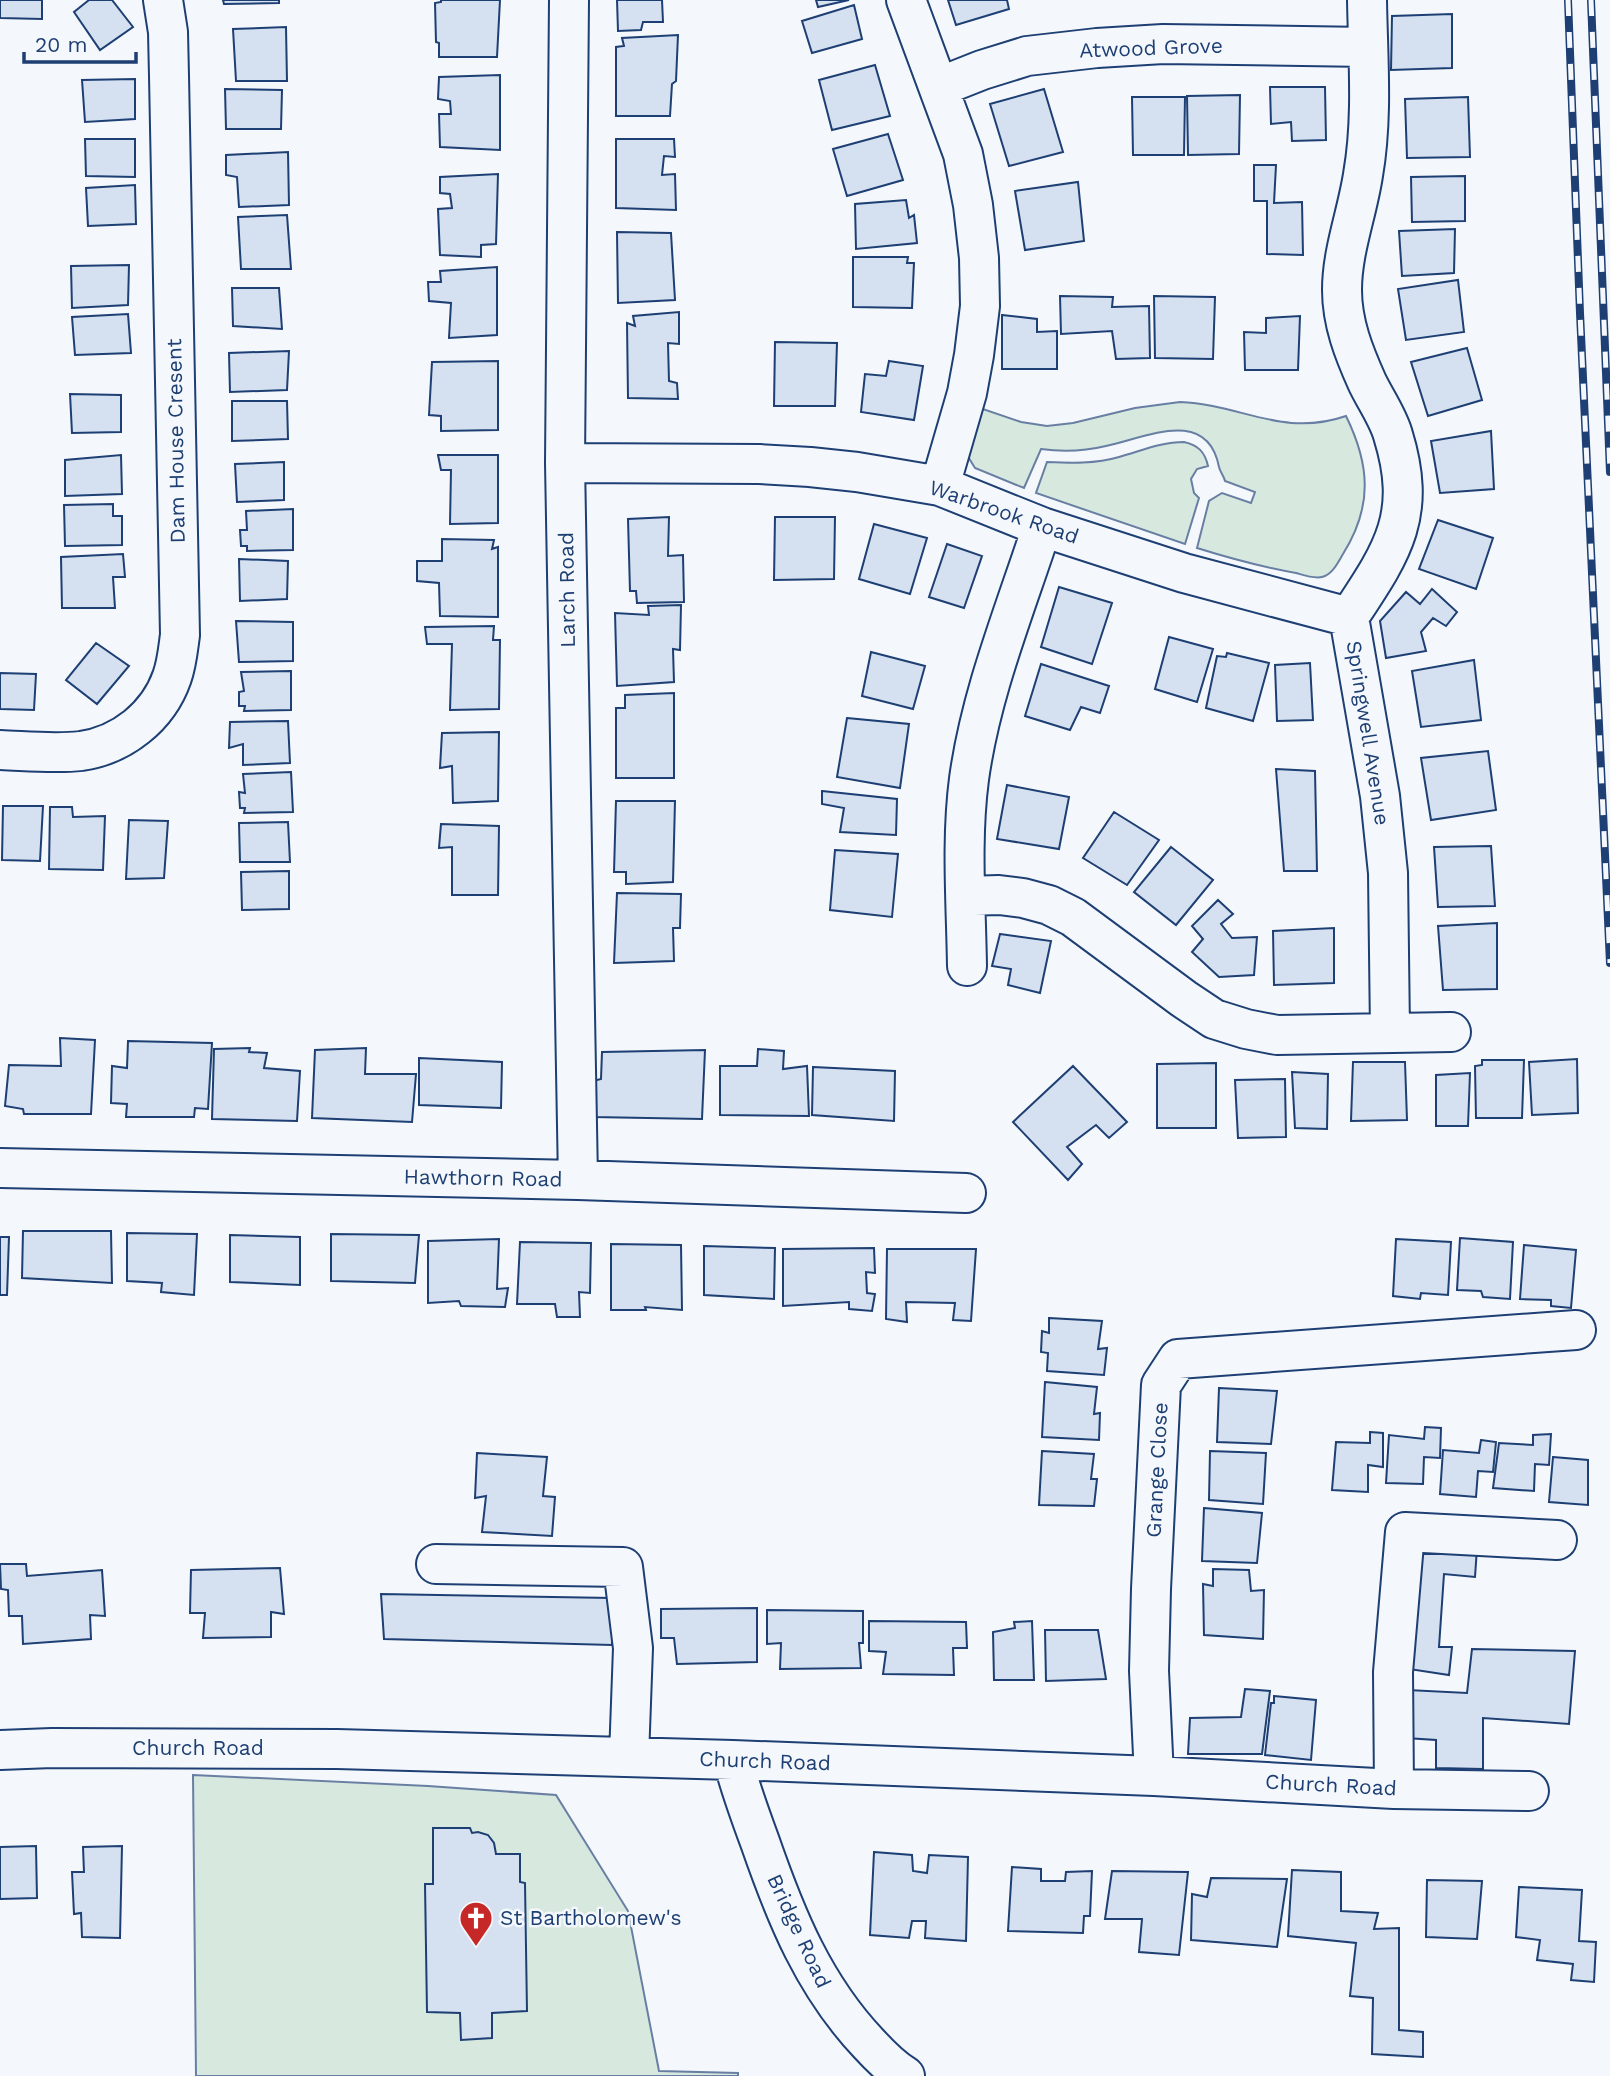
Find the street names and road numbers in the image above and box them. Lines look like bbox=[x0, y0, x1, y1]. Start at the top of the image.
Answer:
street label: Atwood Grove bbox=[1079, 32, 1223, 63]
street label: Dam House Cresent bbox=[161, 338, 190, 544]
street label: Warbrook Road bbox=[926, 474, 1082, 549]
street label: Larch Road bbox=[553, 532, 580, 648]
street label: Springwell Avenue bbox=[1342, 639, 1395, 827]
street label: Hawthorn Road bbox=[403, 1164, 563, 1191]
street label: Grange Close bbox=[1140, 1402, 1173, 1538]
street label: Church Road bbox=[132, 1735, 264, 1760]
street label: Church Road bbox=[699, 1746, 831, 1775]
street label: Church Road bbox=[1265, 1769, 1397, 1800]
street label: Bridge Road bbox=[762, 1870, 837, 1992]

